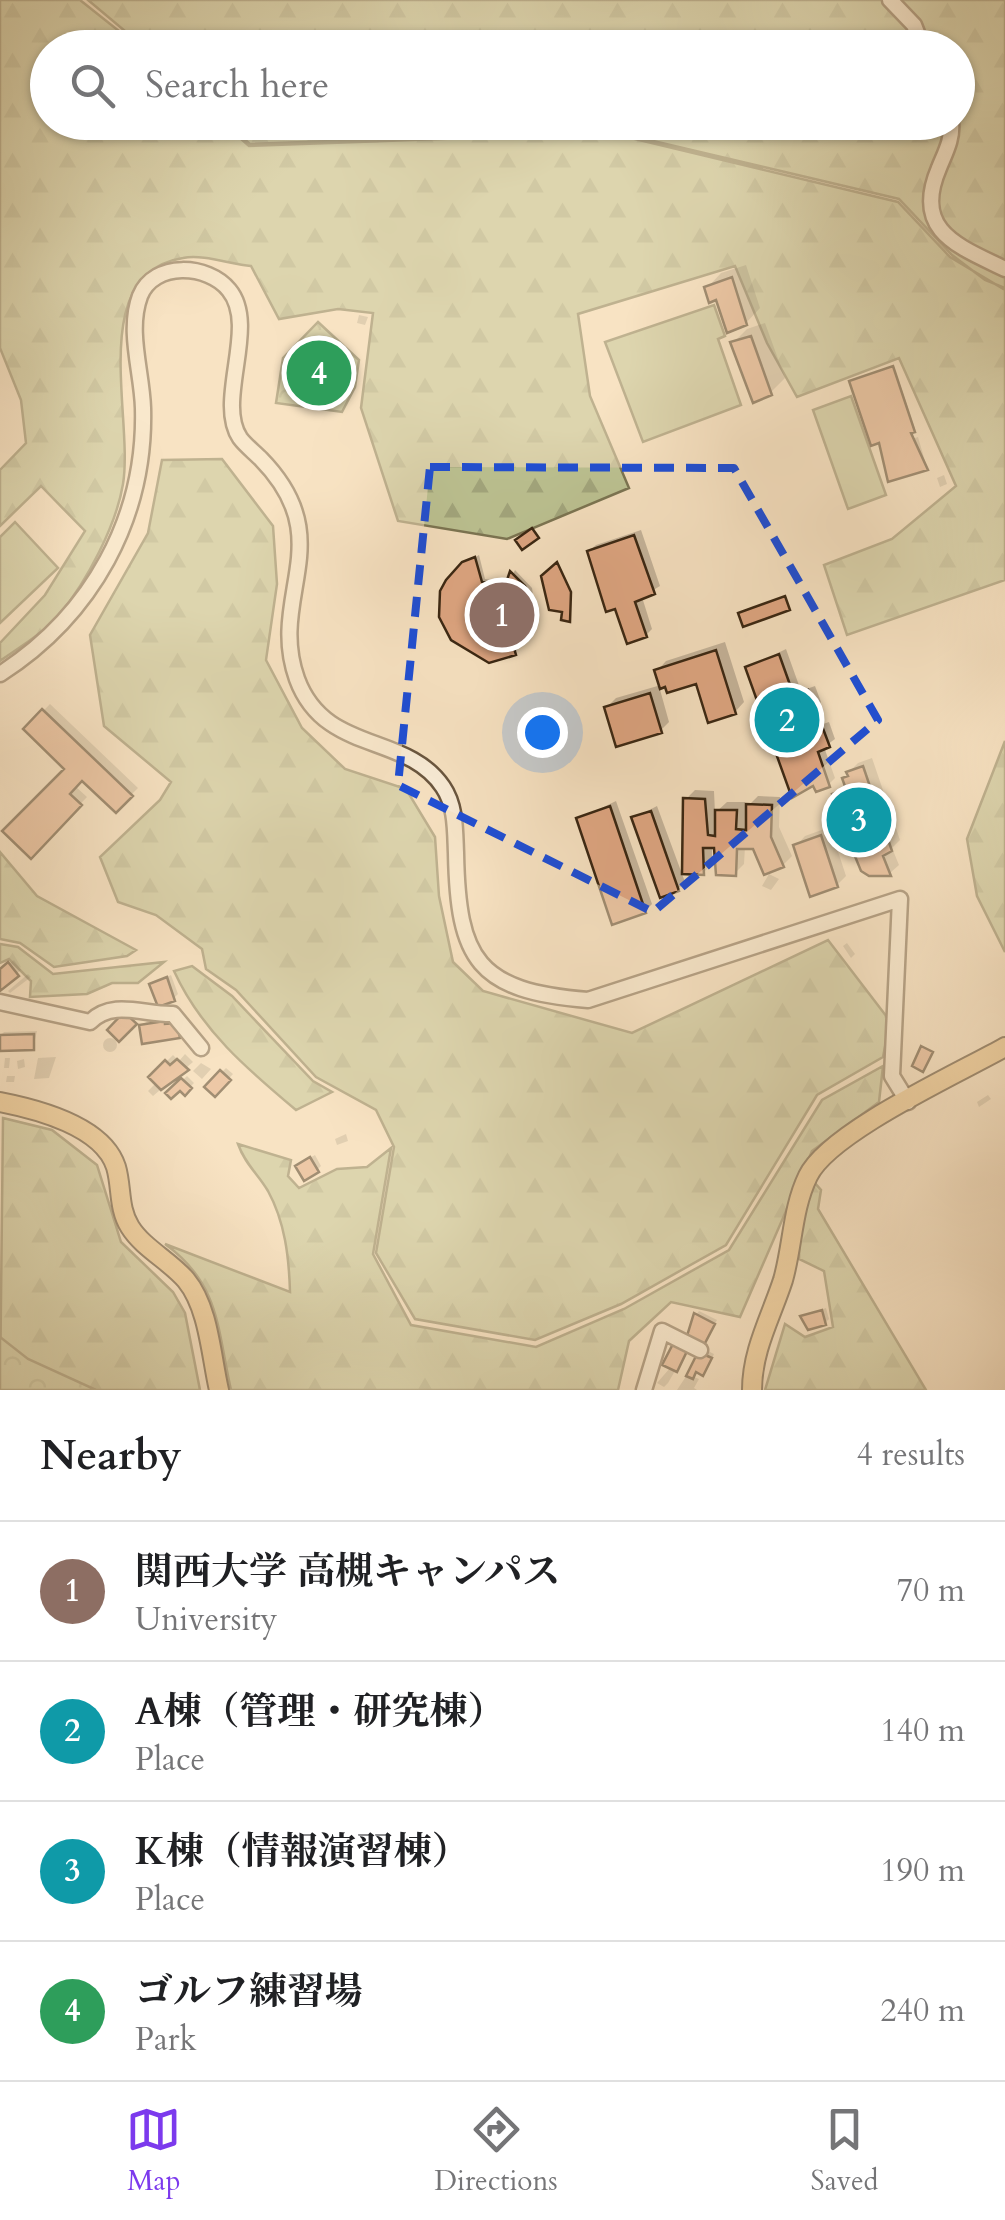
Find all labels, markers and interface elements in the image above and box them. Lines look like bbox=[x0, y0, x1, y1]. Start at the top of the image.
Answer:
search box bbox=[30, 30, 975, 140]
icon: search bbox=[65, 58, 120, 113]
text: Search here bbox=[145, 59, 329, 111]
pin: 4 bbox=[286, 336, 352, 410]
pin: 1 bbox=[470, 578, 534, 652]
pin: 2 bbox=[754, 682, 820, 758]
your location bbox=[517, 707, 568, 758]
pin: 3 bbox=[826, 782, 892, 858]
text: Nearby bbox=[40, 1427, 182, 1484]
text: 4 results bbox=[857, 1433, 965, 1477]
text: 関西大学 高槻キャンパス bbox=[135, 1546, 561, 1598]
text: 1 bbox=[64, 1569, 81, 1613]
text: 70 m bbox=[897, 1569, 965, 1613]
text: University bbox=[135, 1598, 277, 1642]
text: A棟（管理・研究棟） bbox=[135, 1686, 506, 1738]
text: 2 bbox=[64, 1709, 81, 1753]
text: 140 m bbox=[880, 1709, 965, 1753]
text: Place bbox=[135, 1738, 205, 1782]
text: K棟（情報演習棟） bbox=[135, 1826, 470, 1878]
text: 3 bbox=[64, 1849, 81, 1893]
text: 190 m bbox=[880, 1849, 965, 1893]
text: Place bbox=[135, 1878, 205, 1922]
text: ゴルフ練習場 bbox=[135, 1966, 363, 2018]
text: 4 bbox=[64, 1989, 81, 2033]
text: 240 m bbox=[880, 1989, 965, 2033]
text: Park bbox=[135, 2018, 197, 2062]
tab: Map bbox=[126, 2102, 181, 2200]
tab: Directions bbox=[434, 2102, 558, 2200]
tab: Saved bbox=[811, 2102, 879, 2200]

